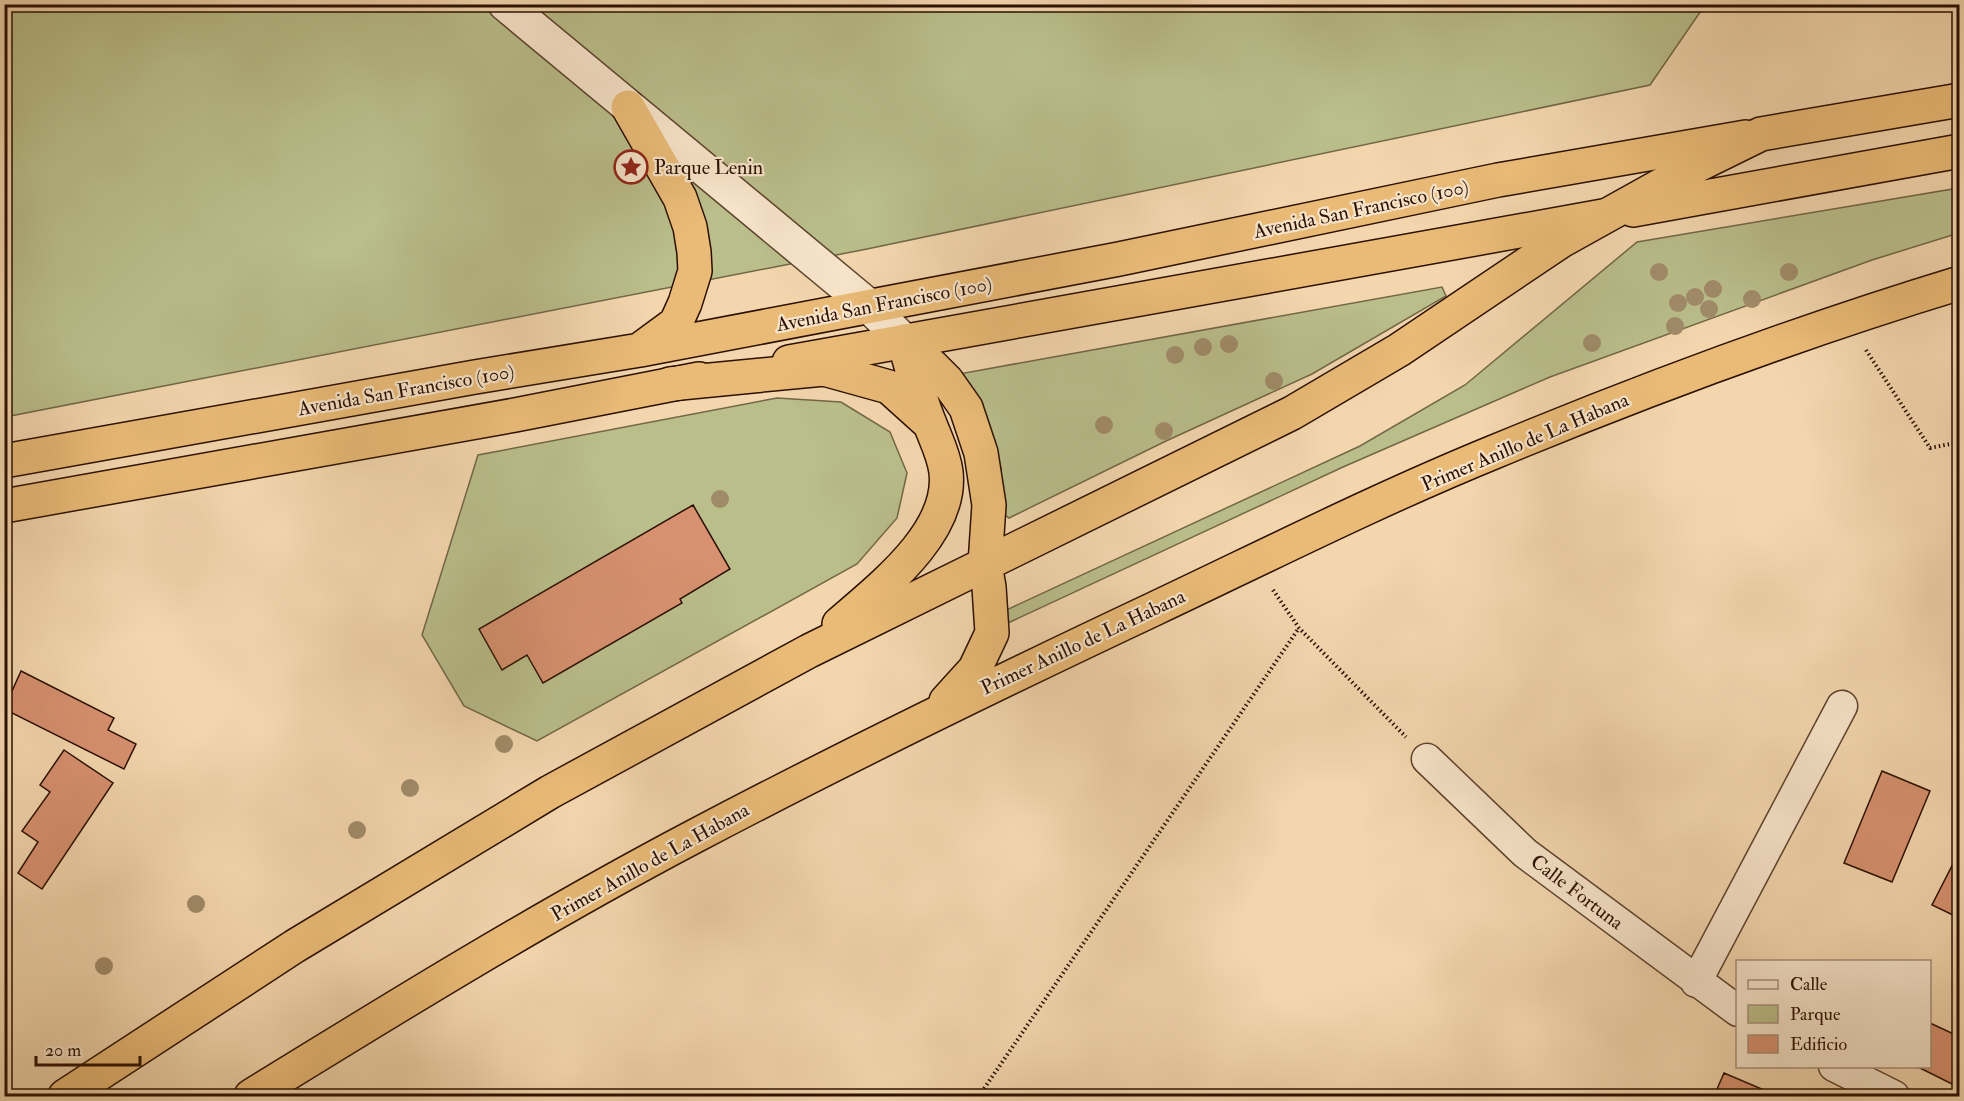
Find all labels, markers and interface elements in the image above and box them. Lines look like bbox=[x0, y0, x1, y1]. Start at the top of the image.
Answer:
place icon: Parque Lenin bbox=[613, 149, 649, 185]
place label: Parque Lenin bbox=[654, 155, 763, 180]
street label: Avenida San Francisco (100) bbox=[1250, 174, 1471, 244]
street label: Avenida San Francisco (100) bbox=[773, 271, 994, 337]
street label: Avenida San Francisco (100) bbox=[295, 359, 516, 422]
street label: Primer Anillo de La Habana bbox=[1418, 387, 1633, 497]
street label: Primer Anillo de La Habana bbox=[977, 583, 1190, 700]
street label: Primer Anillo de La Habana bbox=[547, 797, 754, 927]
street label: Calle Fortuna bbox=[1526, 849, 1629, 936]
legend bbox=[1736, 960, 1931, 1068]
text: Calle bbox=[1790, 973, 1828, 996]
text: Parque bbox=[1790, 1003, 1841, 1026]
scale bar bbox=[36, 1029, 140, 1067]
text: Edificio bbox=[1790, 1033, 1847, 1056]
text: 20 m bbox=[45, 1039, 81, 1062]

